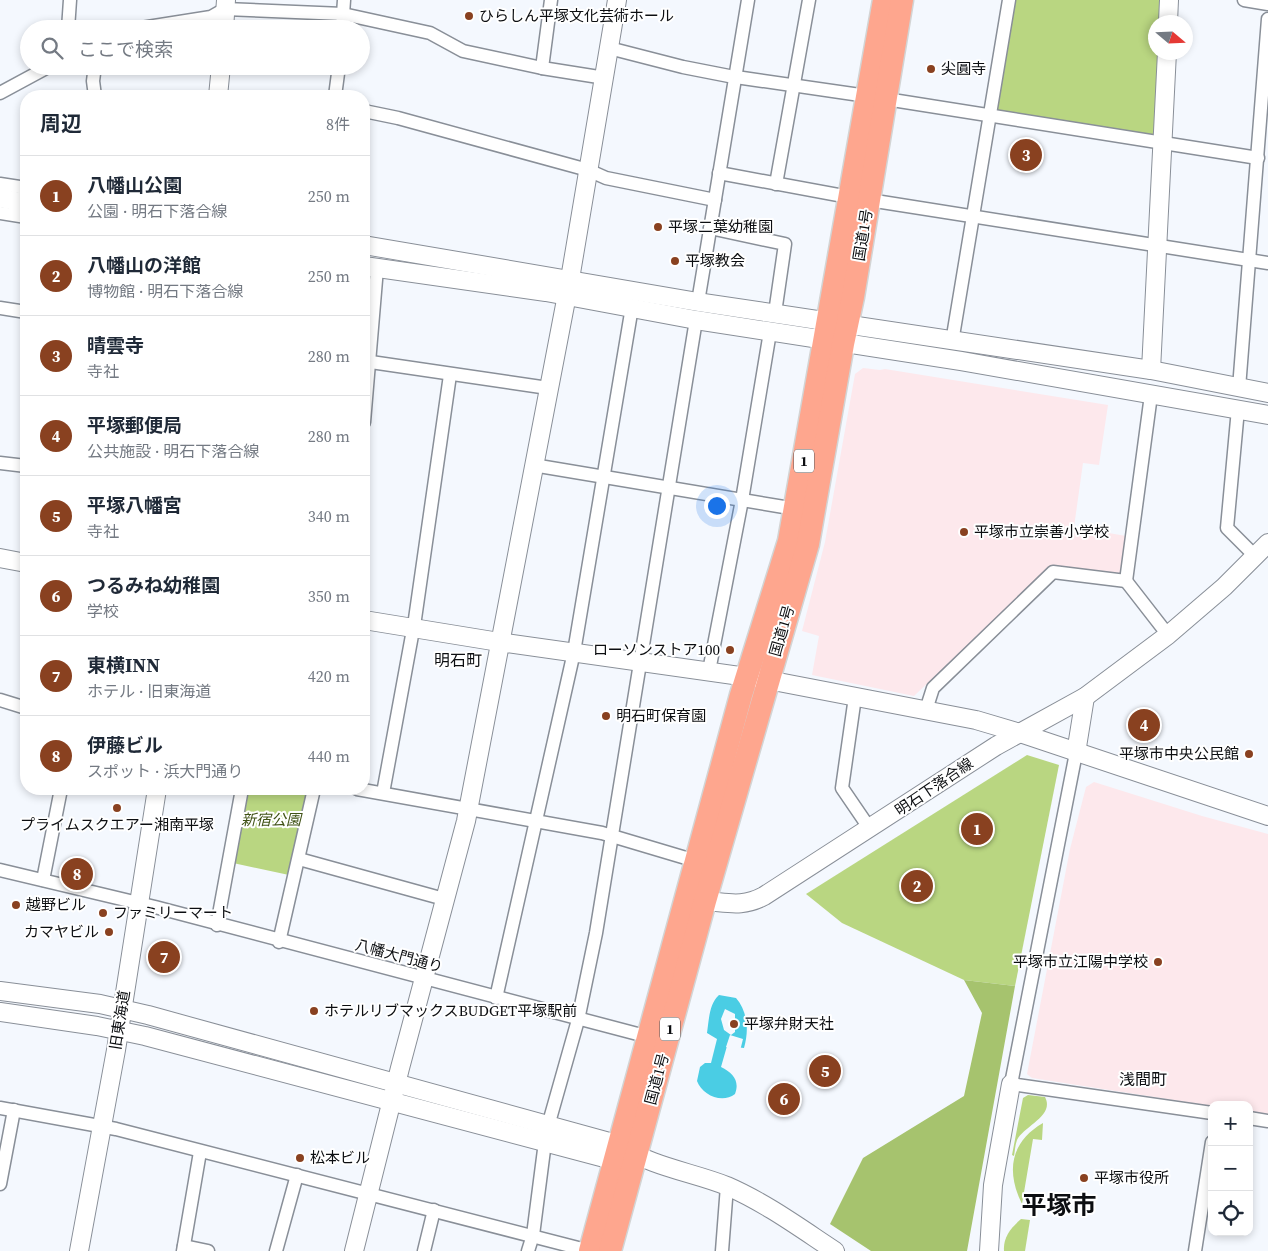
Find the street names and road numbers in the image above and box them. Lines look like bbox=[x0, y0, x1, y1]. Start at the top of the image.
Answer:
street label: 国道1号 bbox=[848, 207, 877, 262]
road number: 1 bbox=[794, 450, 814, 472]
street label: 国道1号 bbox=[764, 603, 799, 659]
street label: 明石下落合線 bbox=[891, 753, 977, 820]
street label: 八幡大門通り bbox=[353, 934, 445, 977]
street label: 旧東海道 bbox=[104, 989, 135, 1051]
road number: 1 bbox=[660, 1018, 680, 1040]
street label: 国道1号 bbox=[640, 1051, 673, 1107]

